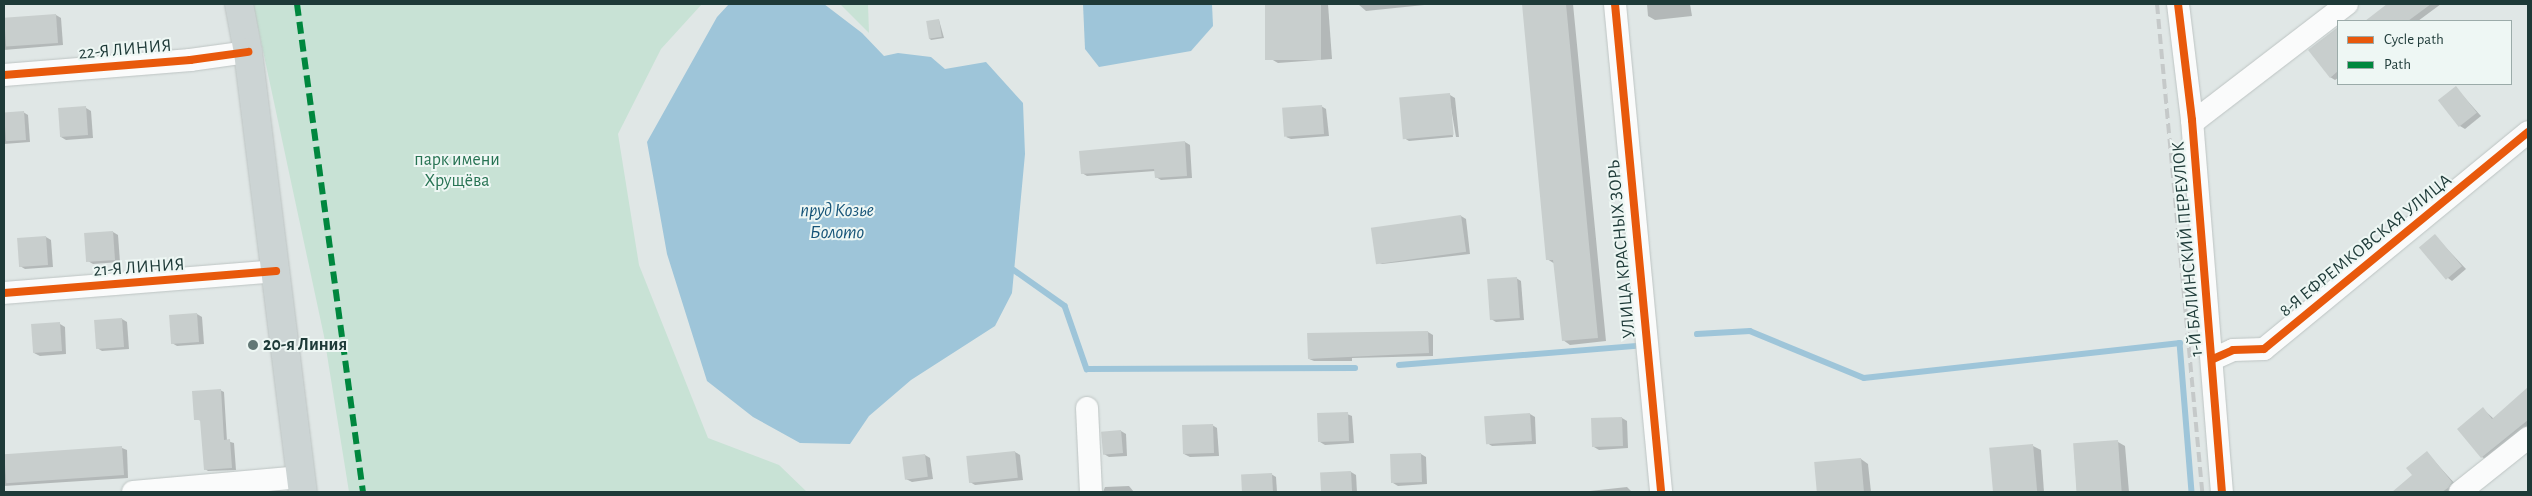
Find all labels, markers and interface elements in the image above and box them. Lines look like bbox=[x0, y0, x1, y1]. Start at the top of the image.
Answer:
legend bbox=[2337, 20, 2512, 85]
text: Cycle path bbox=[2384, 32, 2444, 47]
street label: 22-Я ЛИНИЯ bbox=[78, 35, 172, 65]
text: Path bbox=[2384, 57, 2411, 72]
street label: 1-Й БАЛИНСКИЙ ПЕРЕУЛОК bbox=[2168, 141, 2208, 357]
park label: парк имени Хрущёва bbox=[414, 150, 500, 192]
street label: УЛИЦА КРАСНЫХ ЗОРЬ bbox=[1603, 159, 1641, 339]
street label: 8-Я ЕФРЕМКОВСКАЯ УЛИЦА bbox=[2276, 170, 2456, 322]
water label: пруд Козье Болото bbox=[800, 200, 874, 244]
street label: 21-Я ЛИНИЯ bbox=[93, 254, 185, 282]
place label: 20-я Линия bbox=[263, 334, 347, 356]
marker: 20-я Линия bbox=[247, 339, 259, 351]

